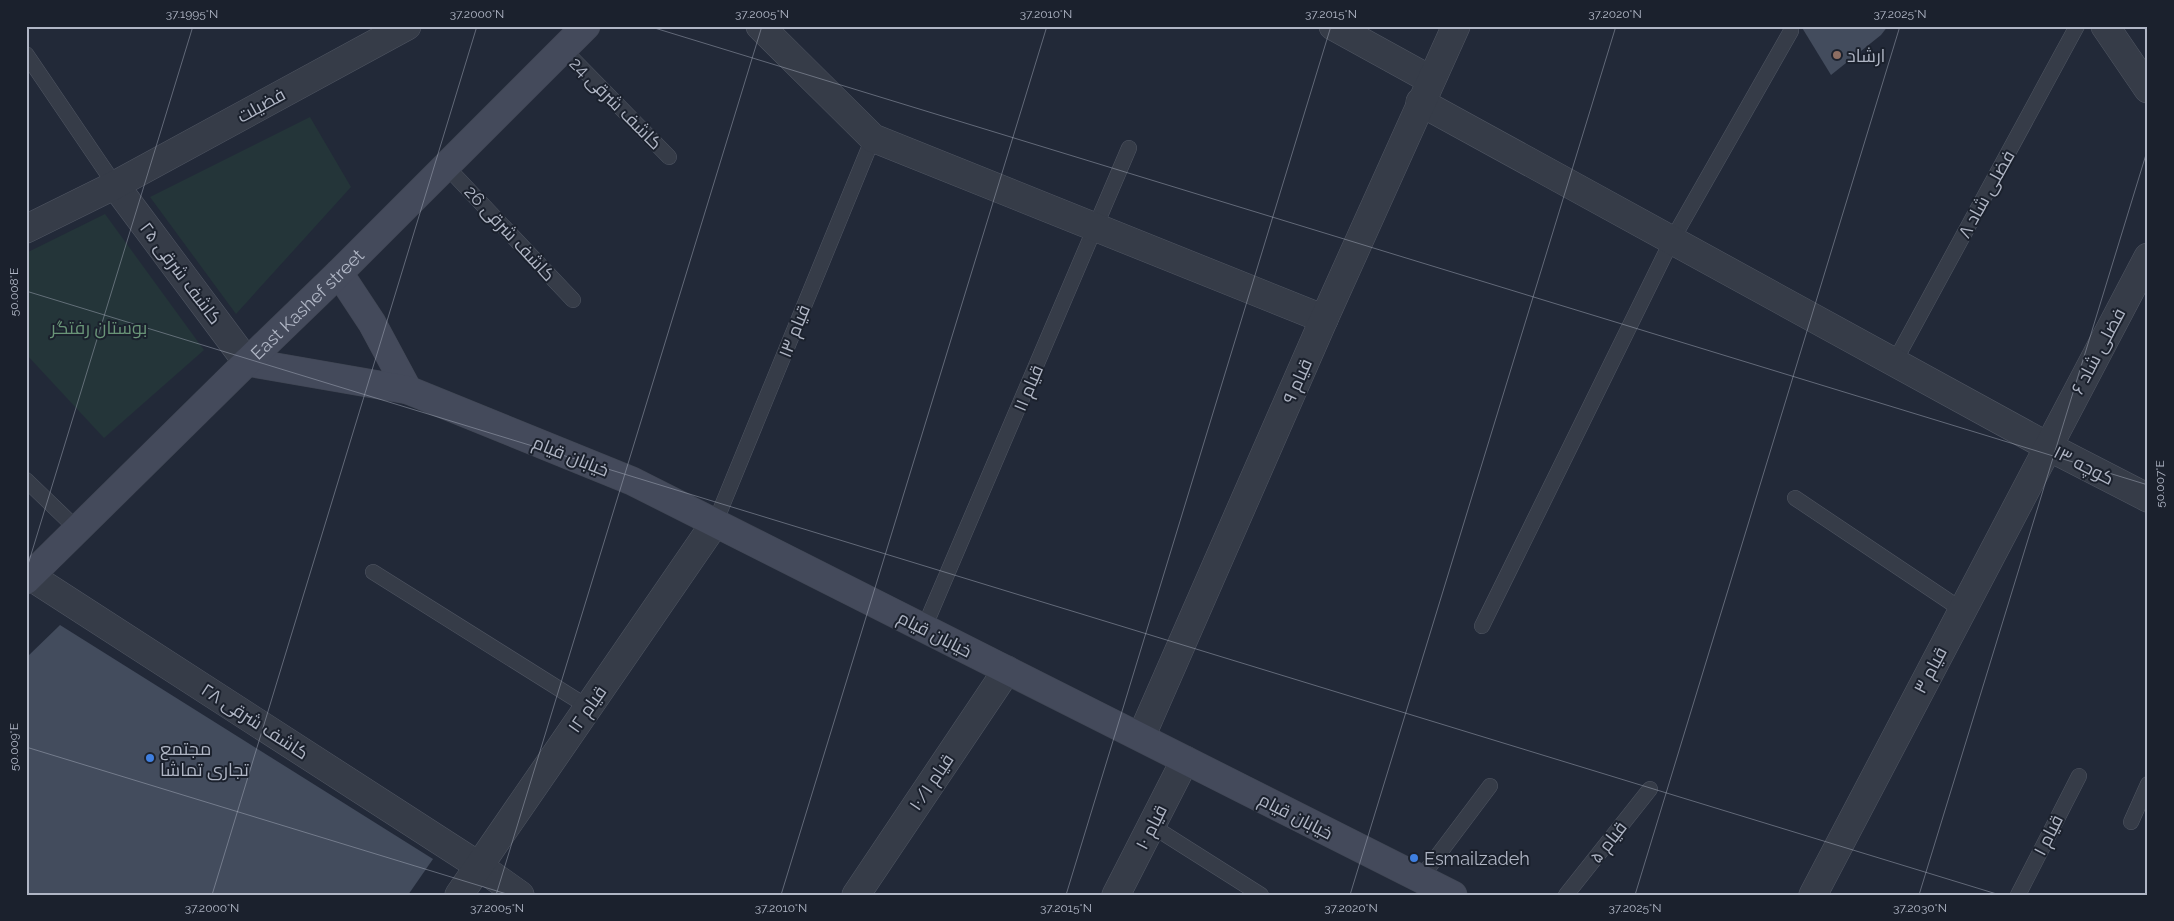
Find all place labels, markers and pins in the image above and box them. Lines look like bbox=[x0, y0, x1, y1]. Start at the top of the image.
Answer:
place label: ارشاد bbox=[1847, 45, 1885, 67]
marker: ارشاد bbox=[1831, 49, 1843, 61]
place label: مجتمع تجاری تماشا bbox=[160, 738, 249, 781]
marker: مجتمع تجاری تماشا bbox=[144, 752, 156, 764]
place label: Esmailzadeh bbox=[1424, 848, 1530, 869]
marker: Esmailzadeh bbox=[1408, 852, 1420, 864]

